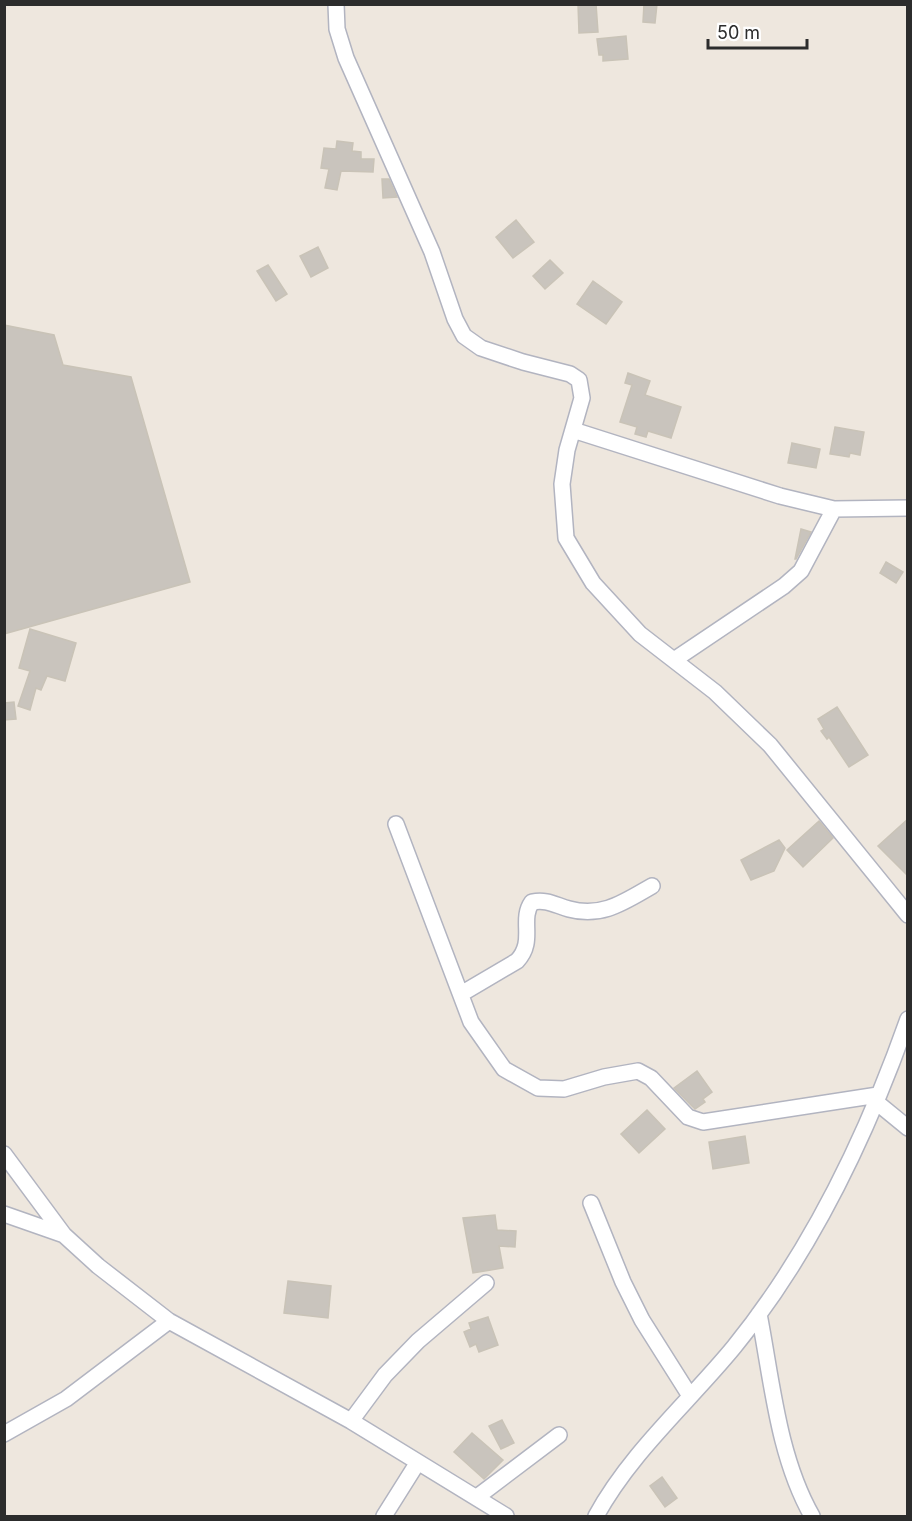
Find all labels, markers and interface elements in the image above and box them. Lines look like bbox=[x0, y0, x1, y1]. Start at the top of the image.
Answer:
scale bar bbox=[708, 12, 807, 50]
text: 50 m bbox=[717, 22, 760, 43]

